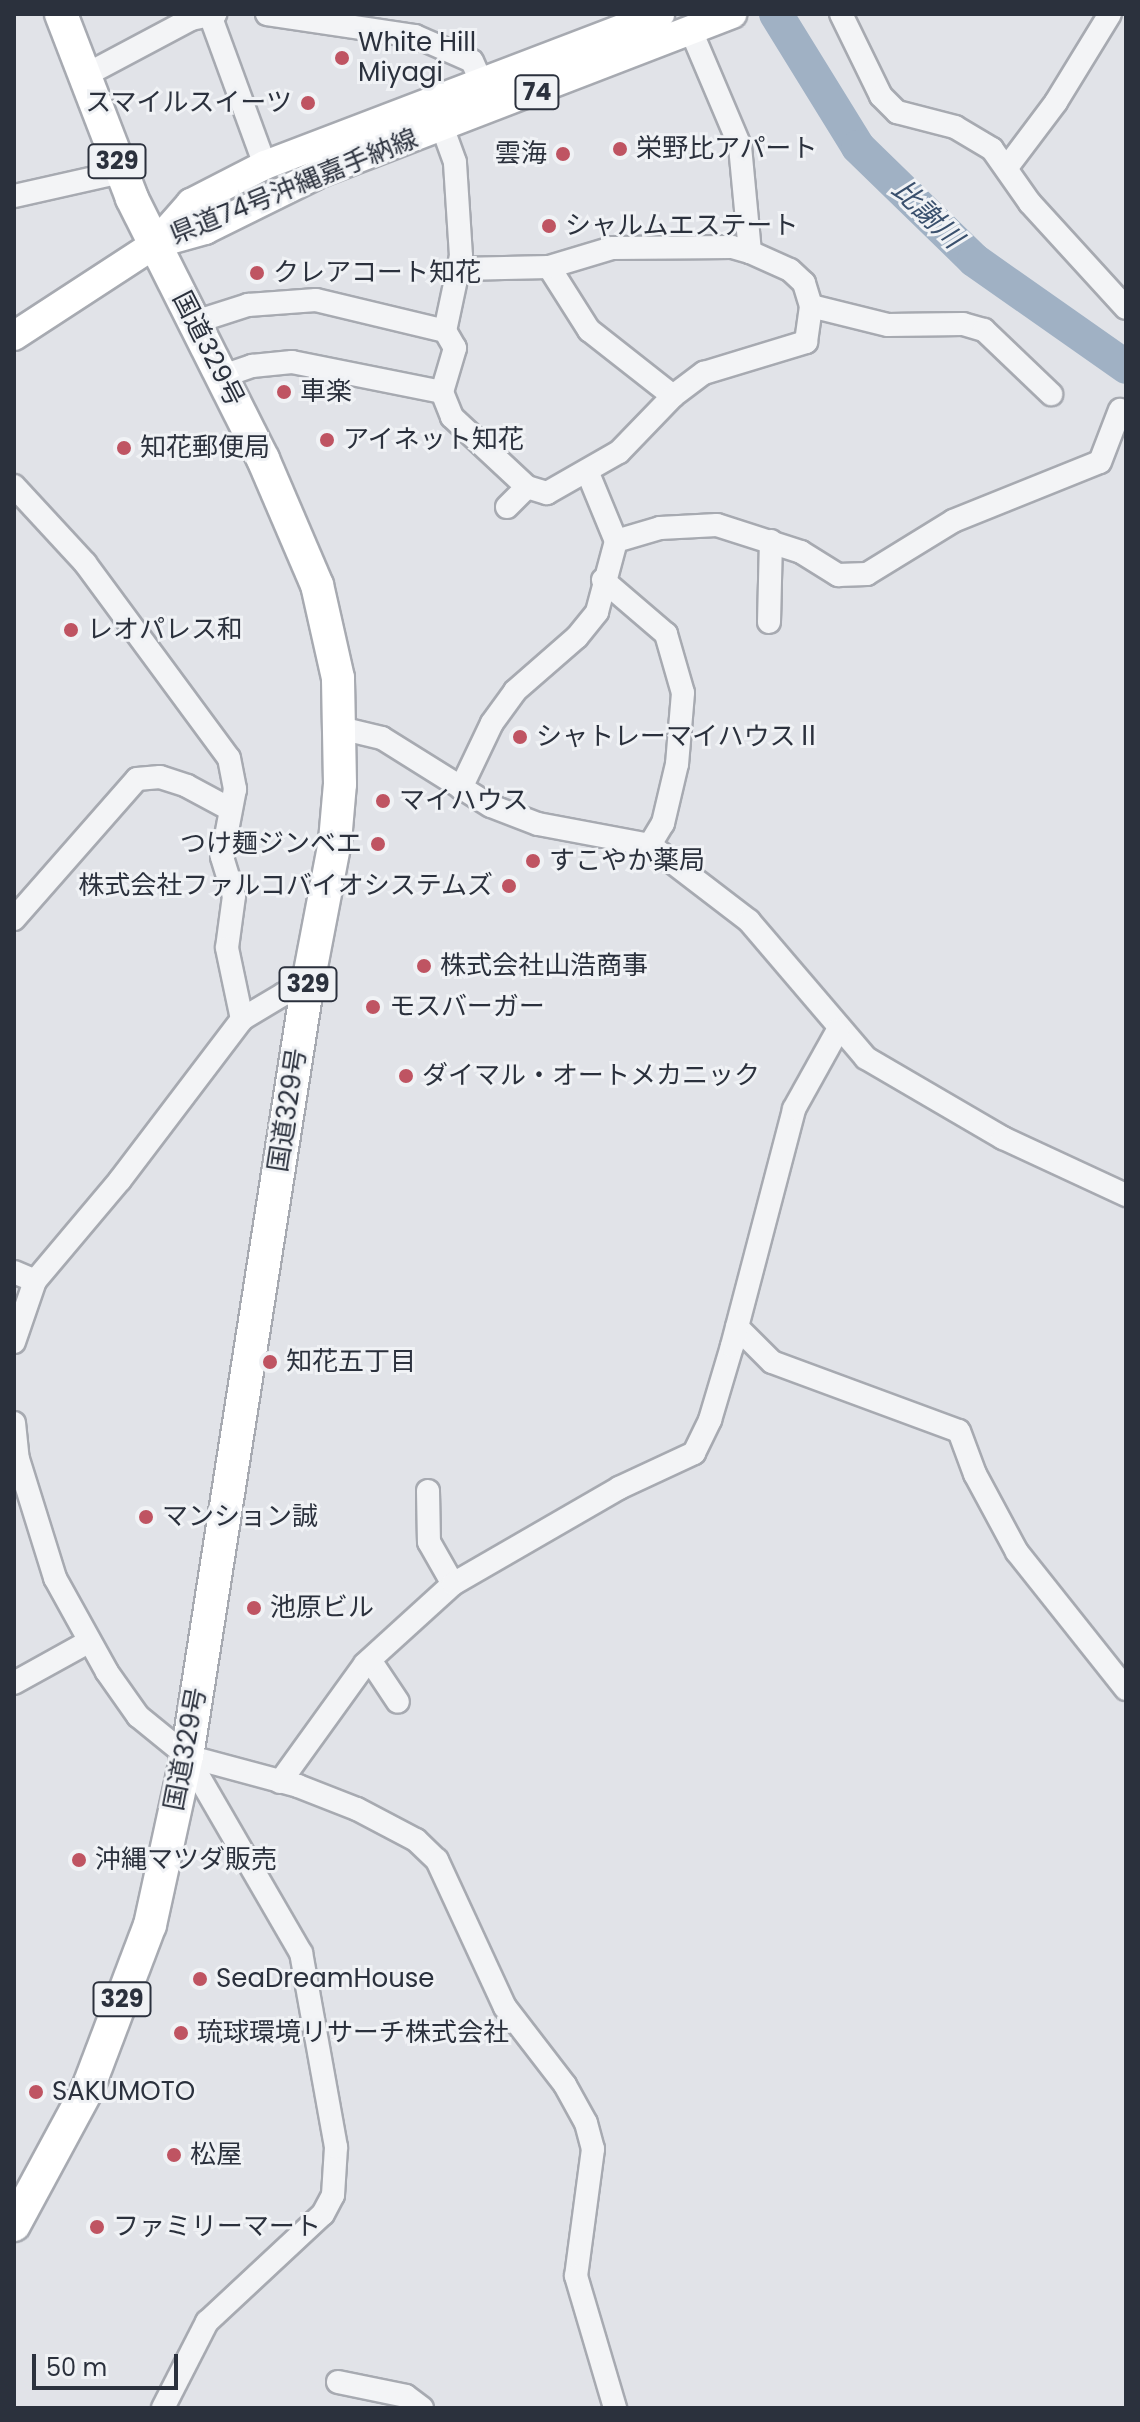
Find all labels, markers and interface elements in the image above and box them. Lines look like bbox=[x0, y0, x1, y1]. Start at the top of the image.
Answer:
place label: White Hill Miyagi bbox=[358, 27, 476, 88]
marker: White Hill Miyagi bbox=[333, 49, 351, 67]
road number: 74 bbox=[513, 72, 561, 112]
place label: スマイルスイーツ bbox=[84, 87, 292, 119]
marker: スマイルスイーツ bbox=[299, 94, 317, 112]
street label: 県道74号沖縄嘉手納線 bbox=[166, 123, 422, 251]
place label: 栄野比アパート bbox=[636, 133, 818, 165]
place label: 雲海 bbox=[495, 138, 547, 170]
marker: 栄野比アパート bbox=[611, 140, 629, 158]
road number: 329 bbox=[87, 141, 147, 181]
marker: 雲海 bbox=[554, 145, 572, 163]
water label: 比謝川 bbox=[885, 173, 969, 255]
place label: シャルムエステート bbox=[565, 210, 799, 242]
marker: シャルムエステート bbox=[540, 217, 558, 235]
place label: クレアコート知花 bbox=[273, 257, 481, 289]
marker: クレアコート知花 bbox=[248, 264, 266, 282]
street label: 国道329号 bbox=[166, 286, 250, 412]
place label: 車楽 bbox=[300, 376, 352, 408]
marker: 車楽 bbox=[275, 383, 293, 401]
place label: アイネット知花 bbox=[343, 424, 525, 456]
marker: アイネット知花 bbox=[318, 431, 336, 449]
place label: 知花郵便局 bbox=[140, 432, 270, 464]
marker: 知花郵便局 bbox=[115, 439, 133, 457]
place label: レオパレス和 bbox=[87, 614, 243, 646]
marker: レオパレス和 bbox=[62, 621, 80, 639]
place label: シャトレーマイハウスⅡ bbox=[536, 721, 822, 753]
marker: シャトレーマイハウスⅡ bbox=[511, 728, 529, 746]
place label: マイハウス bbox=[399, 785, 529, 817]
marker: マイハウス bbox=[374, 792, 392, 810]
place label: つけ麺ジンベエ bbox=[180, 828, 362, 860]
marker: つけ麺ジンベエ bbox=[369, 835, 387, 853]
place label: すこやか薬局 bbox=[549, 845, 705, 877]
marker: すこやか薬局 bbox=[524, 852, 542, 870]
place label: 株式会社ファルコバイオシステムズ bbox=[77, 870, 493, 902]
marker: 株式会社ファルコバイオシステムズ bbox=[500, 877, 518, 895]
place label: 株式会社山浩商事 bbox=[440, 950, 648, 982]
marker: 株式会社山浩商事 bbox=[415, 957, 433, 975]
road number: 329 bbox=[278, 964, 338, 1004]
place label: モスバーガー bbox=[389, 991, 545, 1023]
marker: モスバーガー bbox=[364, 998, 382, 1016]
street label: 国道329号 bbox=[263, 1046, 313, 1174]
place label: ダイマル・オートメカニック bbox=[422, 1060, 760, 1092]
marker: ダイマル・オートメカニック bbox=[397, 1067, 415, 1085]
place label: 知花五丁目 bbox=[286, 1346, 416, 1378]
marker: 知花五丁目 bbox=[261, 1353, 279, 1371]
place label: マンション誠 bbox=[162, 1501, 318, 1533]
marker: マンション誠 bbox=[137, 1508, 155, 1526]
place label: 池原ビル bbox=[270, 1592, 374, 1624]
marker: 池原ビル bbox=[245, 1599, 263, 1617]
street label: 国道329号 bbox=[159, 1685, 213, 1813]
place label: 沖縄マツダ販売 bbox=[95, 1844, 277, 1876]
marker: 沖縄マツダ販売 bbox=[70, 1851, 88, 1869]
place label: SeaDreamHouse bbox=[216, 1963, 434, 1995]
marker: SeaDreamHouse bbox=[191, 1970, 209, 1988]
road number: 329 bbox=[92, 1979, 152, 2019]
place label: 琉球環境リサーチ株式会社 bbox=[197, 2017, 509, 2049]
marker: 琉球環境リサーチ株式会社 bbox=[172, 2024, 190, 2042]
place label: SAKUMOTO bbox=[52, 2076, 195, 2108]
marker: SAKUMOTO bbox=[27, 2083, 45, 2101]
place label: 松屋 bbox=[190, 2139, 242, 2171]
marker: 松屋 bbox=[165, 2146, 183, 2164]
place label: ファミリーマート bbox=[113, 2211, 321, 2243]
marker: ファミリーマート bbox=[88, 2218, 106, 2236]
scale bar bbox=[36, 2338, 182, 2388]
text: 50 m bbox=[46, 2351, 107, 2384]

